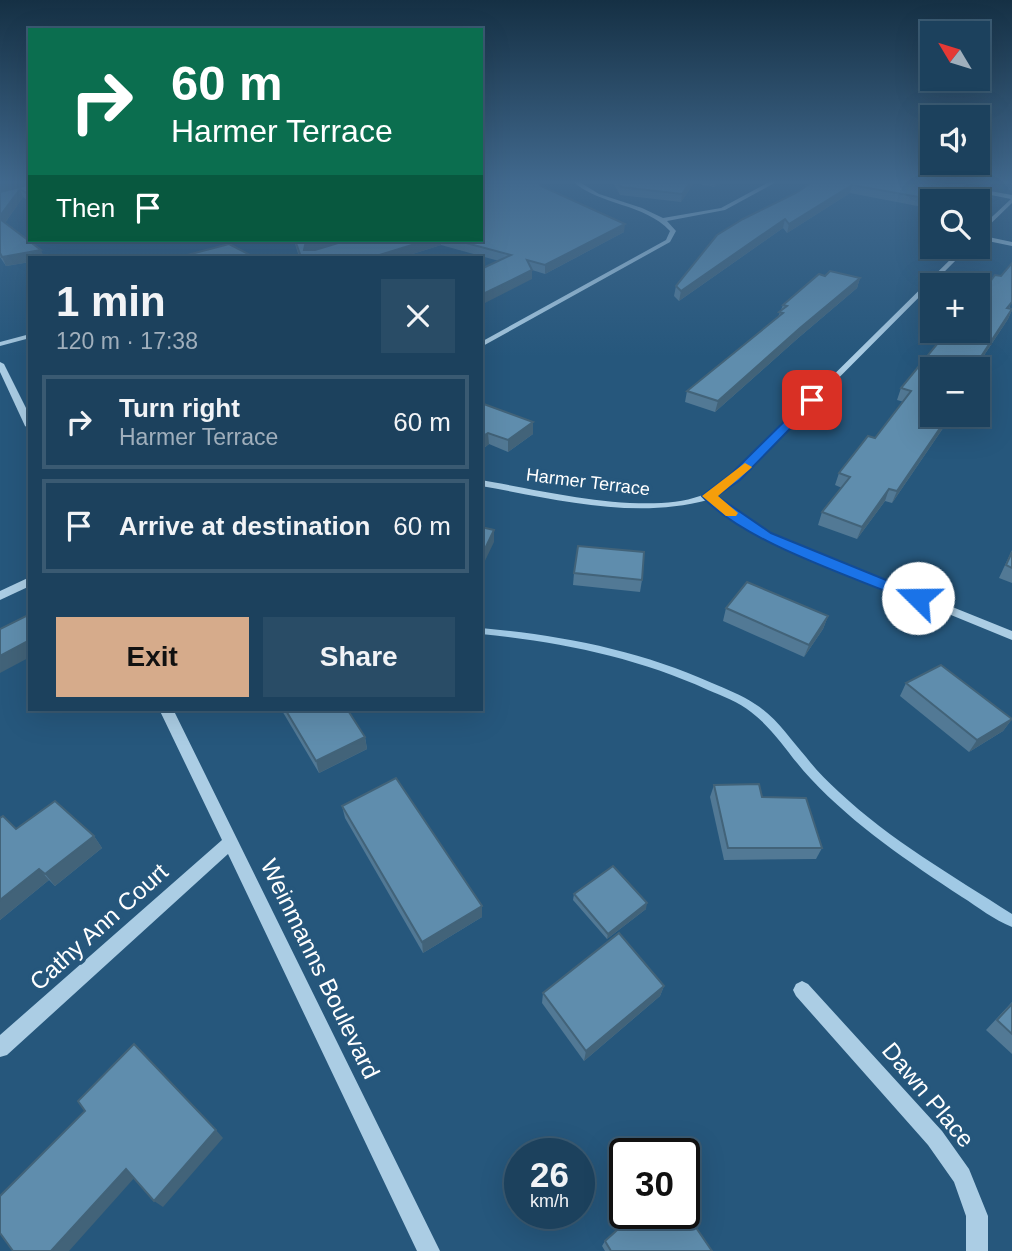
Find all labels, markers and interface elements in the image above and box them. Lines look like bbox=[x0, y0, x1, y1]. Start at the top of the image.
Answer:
north arrow bbox=[920, 21, 990, 91]
map controls bbox=[920, 21, 990, 427]
icon: right bbox=[56, 56, 147, 147]
text: 60 m bbox=[171, 56, 283, 110]
button: sound bbox=[920, 105, 990, 175]
text: Harmer Terrace bbox=[171, 113, 393, 149]
icon: arrive bbox=[129, 189, 167, 227]
button: search bbox=[920, 189, 990, 259]
text: Then bbox=[56, 193, 115, 223]
button: + bbox=[920, 273, 990, 343]
text: 1 min bbox=[56, 278, 166, 325]
button: close bbox=[381, 279, 455, 353]
text: 120 m · 17:38 bbox=[56, 328, 198, 354]
button: − bbox=[920, 357, 990, 427]
pin bbox=[782, 370, 842, 430]
icon: arrive bbox=[793, 381, 831, 419]
text: Turn right bbox=[119, 393, 240, 423]
icon: right bbox=[60, 403, 98, 441]
text: 60 m bbox=[393, 407, 451, 437]
text: Harmer Terrace bbox=[119, 424, 278, 450]
street label: Harmer Terrace bbox=[525, 464, 651, 500]
icon: arrive bbox=[60, 507, 98, 545]
text: Arrive at destination bbox=[119, 511, 370, 541]
text: 60 m bbox=[393, 511, 451, 541]
position arrow bbox=[881, 561, 955, 635]
button: Exit bbox=[56, 617, 249, 697]
button: Share bbox=[263, 617, 455, 697]
street label: Weinmanns Boulevard bbox=[255, 855, 385, 1083]
street label: Cathy Ann Court bbox=[24, 857, 173, 996]
street label: Dawn Place bbox=[877, 1037, 980, 1152]
speed limit sign: 30 bbox=[609, 1138, 700, 1229]
text: 26 bbox=[530, 1155, 569, 1194]
text: km/h bbox=[530, 1191, 569, 1211]

